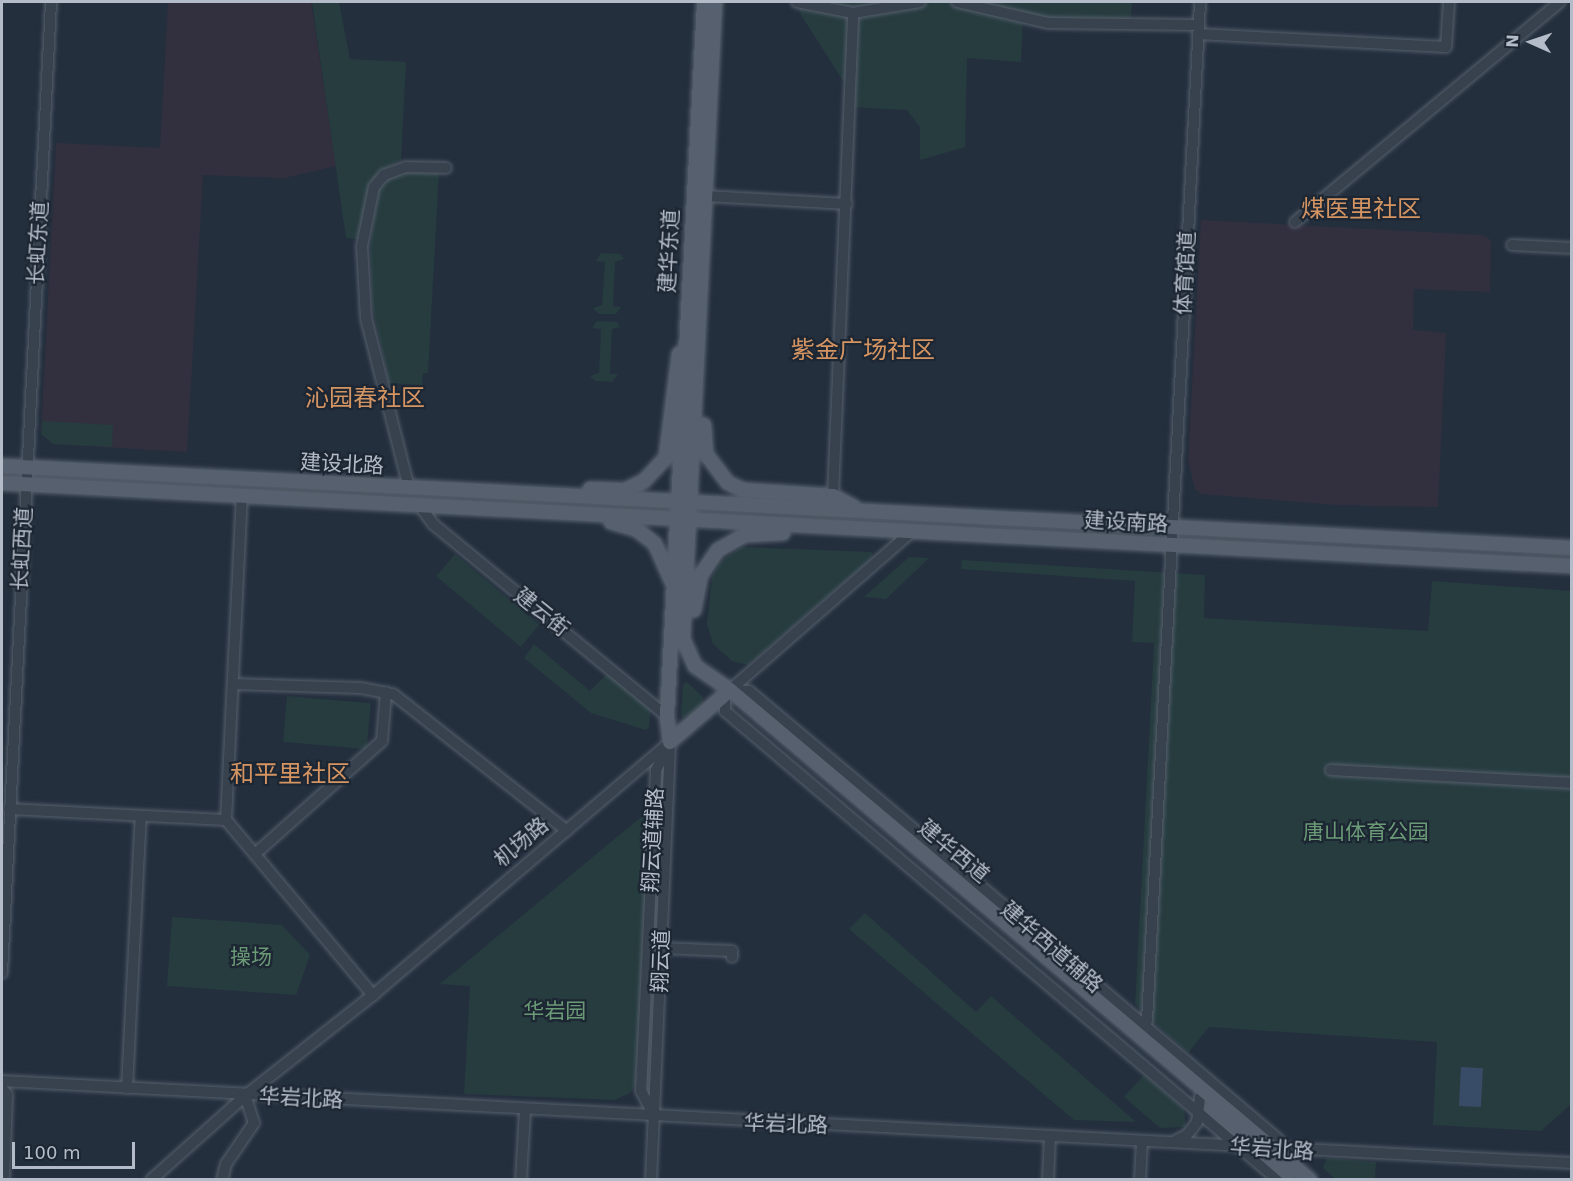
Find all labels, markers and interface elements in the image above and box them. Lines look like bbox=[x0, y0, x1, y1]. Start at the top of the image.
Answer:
north arrow bbox=[1501, 12, 1561, 72]
text: N bbox=[1503, 34, 1522, 48]
district label: 煤医里社区 bbox=[1301, 196, 1421, 224]
street label: 长虹东道 bbox=[23, 200, 53, 286]
street label: 建华东道 bbox=[654, 208, 684, 294]
street label: 体育馆道 bbox=[1170, 230, 1200, 316]
district label: 紫金广场社区 bbox=[791, 337, 935, 365]
district label: 沁园春社区 bbox=[305, 385, 425, 413]
street label: 建设北路 bbox=[299, 449, 385, 479]
street label: 长虹西道 bbox=[7, 506, 37, 592]
street label: 建设南路 bbox=[1083, 507, 1169, 537]
street label: 建云街 bbox=[510, 582, 574, 642]
district label: 和平里社区 bbox=[230, 761, 350, 789]
street label: 翔云道辅路 bbox=[638, 787, 668, 893]
street label: 机场路 bbox=[489, 812, 553, 872]
street label: 建华西道 bbox=[914, 814, 994, 888]
park label: 唐山体育公园 bbox=[1303, 819, 1429, 845]
street label: 建华西道辅路 bbox=[996, 896, 1108, 998]
street label: 翔云道 bbox=[647, 929, 675, 993]
park label: 操场 bbox=[230, 944, 272, 970]
park label: 华岩园 bbox=[524, 998, 586, 1024]
street label: 华岩北路 bbox=[258, 1083, 344, 1113]
street label: 华岩北路 bbox=[744, 1110, 828, 1138]
scale bar bbox=[15, 1130, 138, 1168]
street label: 华岩北路 bbox=[1229, 1134, 1315, 1164]
text: 100 m bbox=[23, 1142, 81, 1163]

